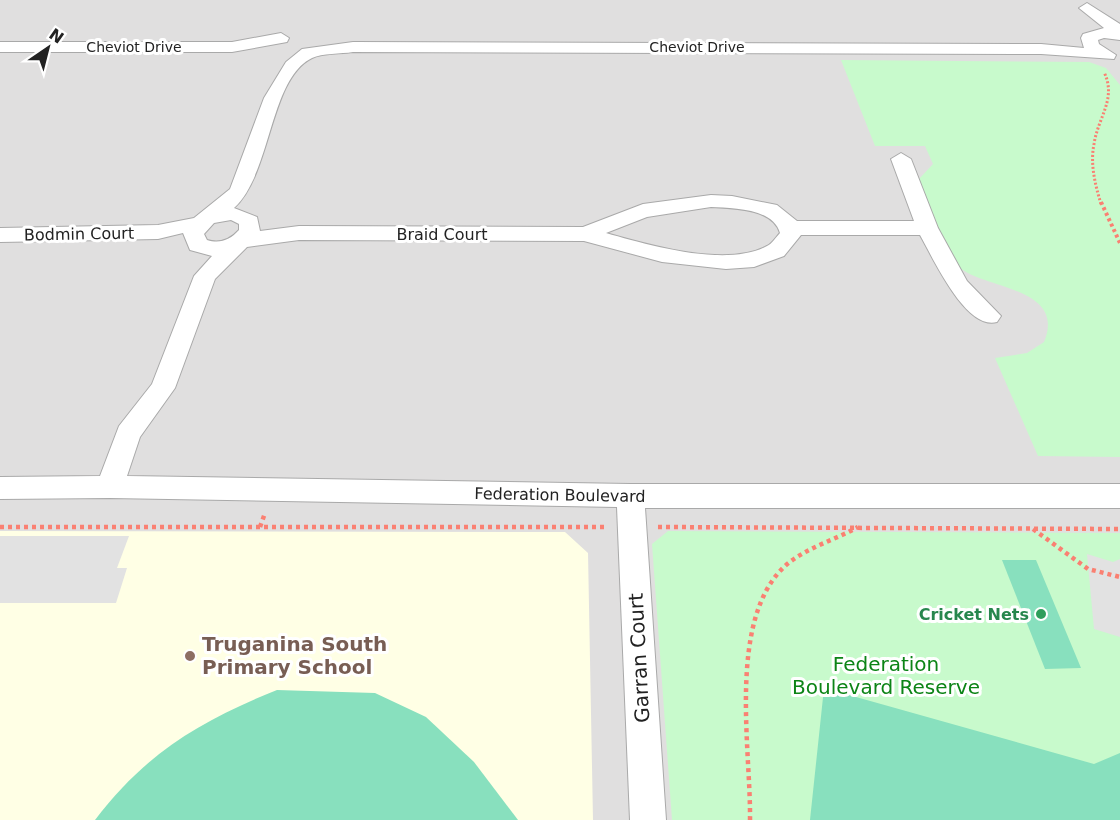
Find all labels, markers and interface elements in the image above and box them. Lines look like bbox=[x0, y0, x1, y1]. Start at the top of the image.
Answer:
north arrow bbox=[18, 18, 78, 78]
text: N bbox=[45, 25, 67, 48]
street label: Cheviot Drive bbox=[86, 39, 182, 55]
street label: Cheviot Drive bbox=[649, 39, 745, 55]
street label: Bodmin Court bbox=[24, 224, 134, 244]
street label: Braid Court bbox=[397, 225, 488, 244]
street label: Federation Boulevard bbox=[474, 484, 646, 506]
street label: Garran Court bbox=[624, 592, 654, 724]
place label: Cricket Nets bbox=[919, 605, 1029, 624]
marker: Cricket Nets bbox=[1034, 607, 1048, 621]
place label: Truganina South Primary School bbox=[202, 632, 387, 679]
marker: Truganina South Primary School bbox=[183, 649, 197, 663]
park label: Federation Boulevard Reserve bbox=[792, 652, 980, 699]

